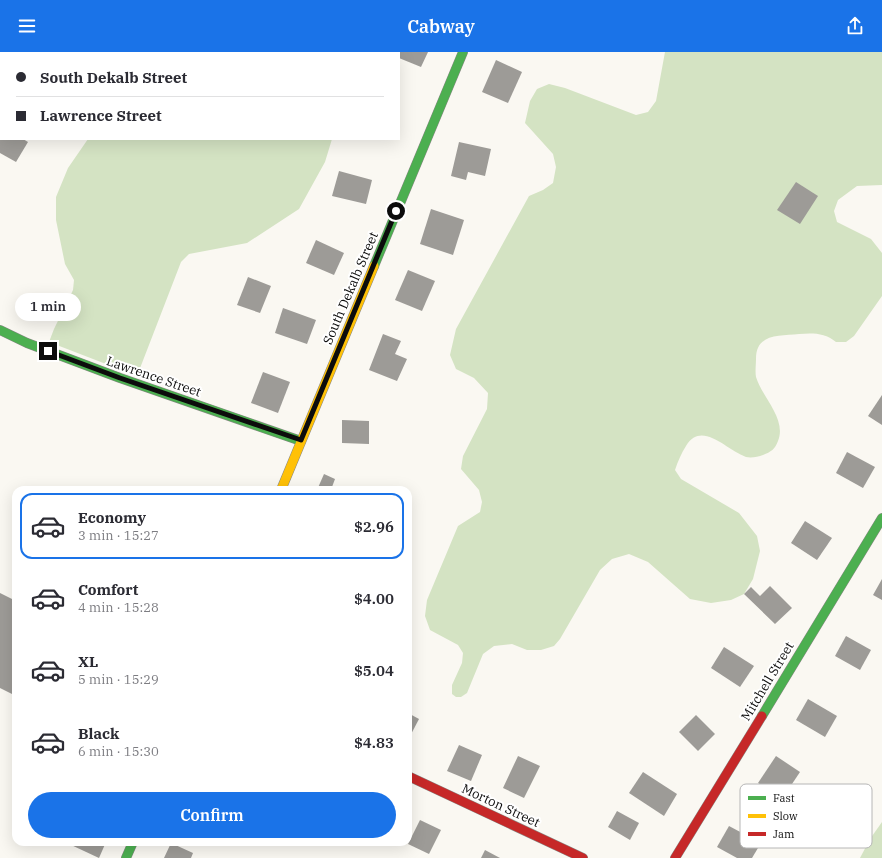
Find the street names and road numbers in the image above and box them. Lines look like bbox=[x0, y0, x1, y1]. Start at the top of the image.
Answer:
street label: South Dekalb Street bbox=[319, 229, 382, 347]
street label: Lawrence Street bbox=[104, 352, 204, 401]
street label: Mitchell Street bbox=[737, 638, 798, 724]
street label: Morton Street bbox=[459, 780, 543, 831]

